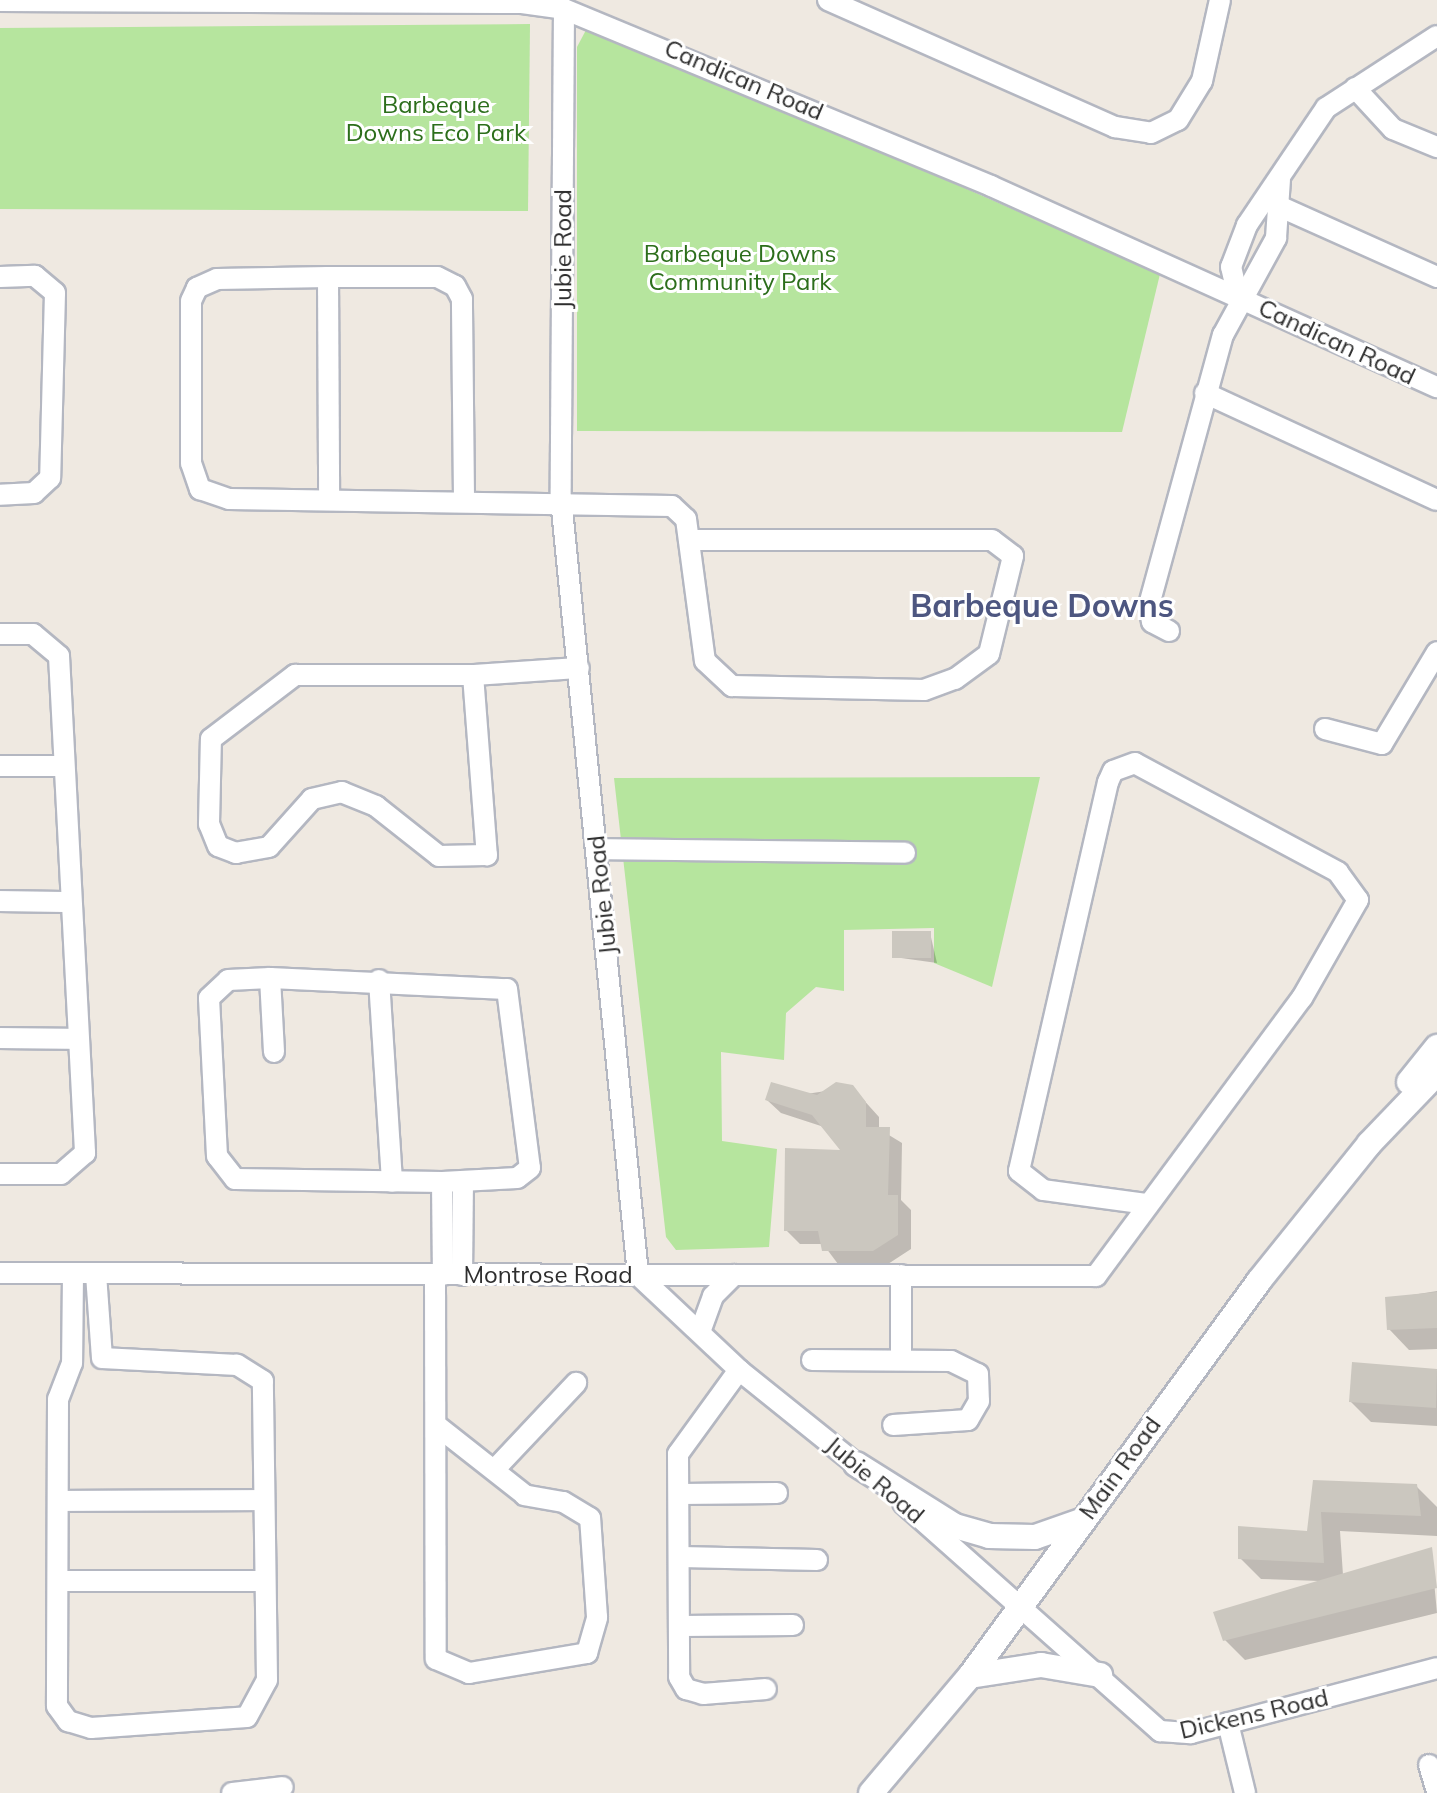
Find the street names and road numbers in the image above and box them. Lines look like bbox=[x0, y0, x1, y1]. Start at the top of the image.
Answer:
street label: Candican Road bbox=[660, 34, 828, 126]
street label: Jubie Road bbox=[549, 189, 577, 309]
street label: Candican Road bbox=[1254, 293, 1420, 391]
street label: Jubie Road bbox=[581, 834, 623, 956]
street label: Montrose Road bbox=[463, 1261, 633, 1289]
street label: Main Road bbox=[1073, 1411, 1167, 1525]
street label: Jubie Road bbox=[820, 1430, 930, 1530]
street label: Dickens Road bbox=[1177, 1683, 1331, 1745]

